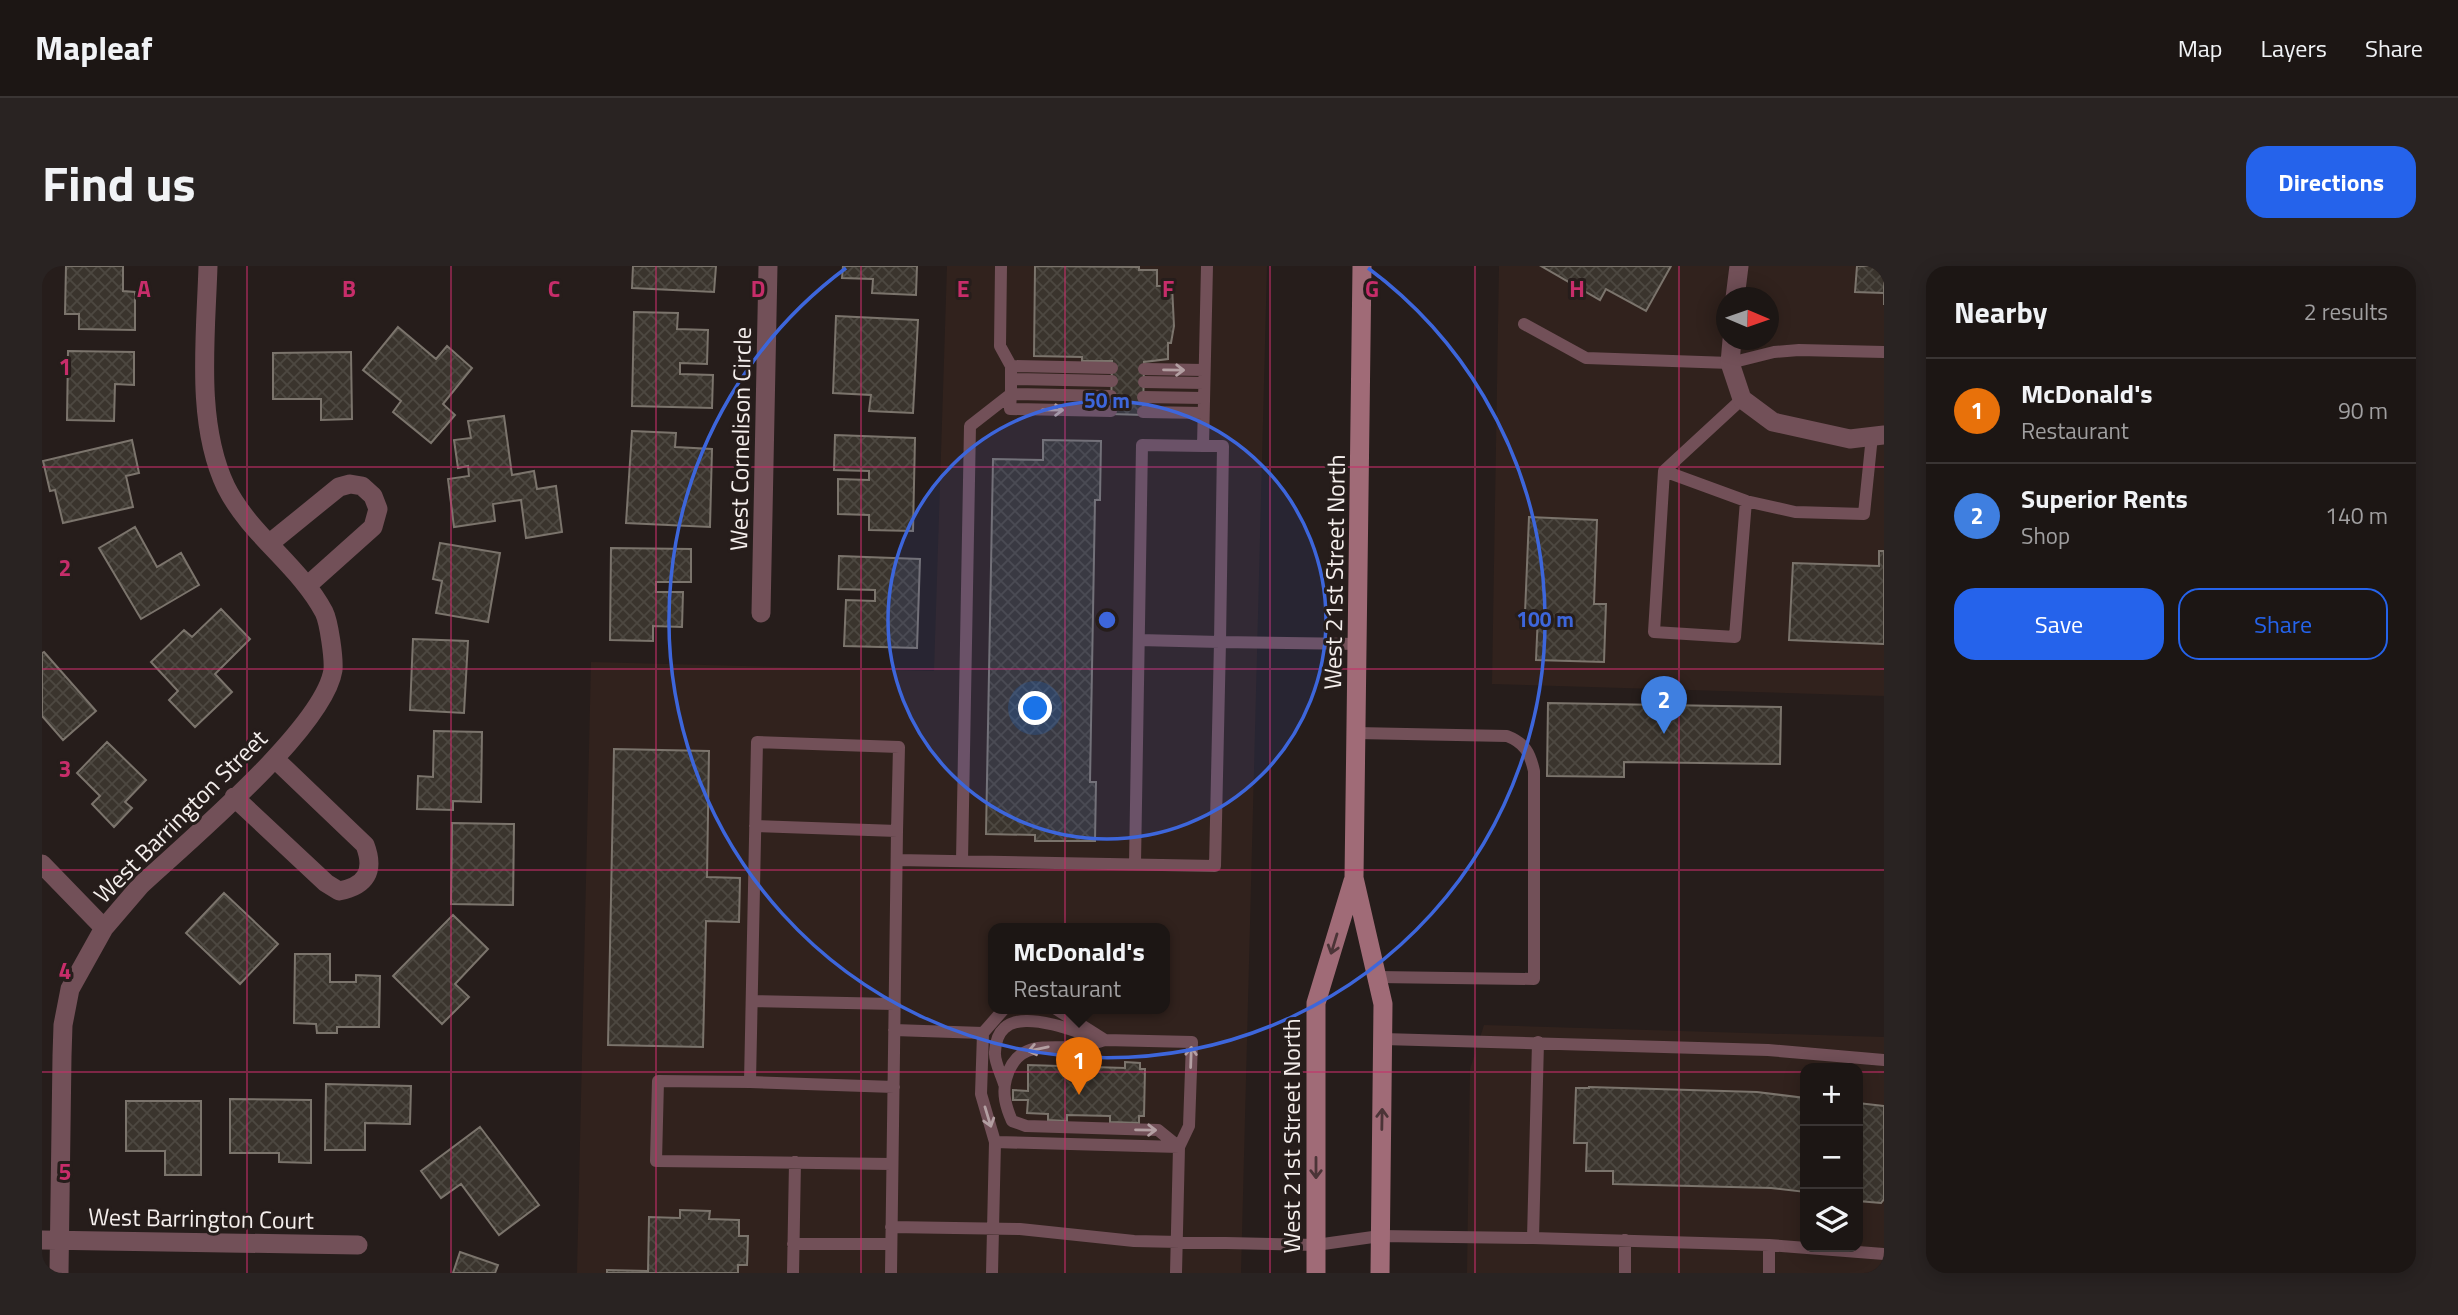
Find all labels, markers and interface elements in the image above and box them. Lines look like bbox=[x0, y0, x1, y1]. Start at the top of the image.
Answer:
text: Mapleaf bbox=[35, 23, 153, 73]
text: Map bbox=[2178, 30, 2223, 66]
text: Layers bbox=[2261, 30, 2327, 66]
text: Share bbox=[2365, 30, 2423, 66]
text: Find us bbox=[42, 145, 196, 220]
button: Directions bbox=[2246, 146, 2416, 218]
text: A bbox=[137, 271, 151, 306]
text: B bbox=[342, 271, 356, 306]
text: C bbox=[548, 271, 560, 306]
text: D bbox=[751, 271, 765, 306]
text: E bbox=[957, 271, 969, 306]
text: F bbox=[1162, 271, 1174, 306]
text: G bbox=[1365, 271, 1379, 306]
text: H bbox=[1569, 271, 1585, 306]
north arrow bbox=[1716, 287, 1779, 350]
text: Nearby bbox=[1954, 289, 2047, 335]
text: 2 results bbox=[2304, 294, 2388, 329]
street label: West Cornelison Circle bbox=[720, 327, 760, 551]
text: 1 bbox=[59, 349, 71, 384]
one-way arrow bbox=[1162, 363, 1185, 376]
text: McDonald's bbox=[2021, 374, 2153, 413]
text: 50 m bbox=[1084, 384, 1130, 416]
text: 1 bbox=[1971, 393, 1983, 428]
text: 90 m bbox=[2338, 393, 2388, 428]
one-way arrow bbox=[1042, 403, 1065, 417]
text: Restaurant bbox=[2021, 413, 2129, 448]
street label: West 21st Street North bbox=[1314, 454, 1354, 690]
text: Superior Rents bbox=[2021, 479, 2188, 518]
text: 2 bbox=[1971, 498, 1983, 533]
text: 140 m bbox=[2325, 498, 2388, 533]
text: Shop bbox=[2021, 518, 2070, 553]
text: 2 bbox=[59, 550, 71, 585]
button: Save bbox=[1954, 588, 2164, 660]
button: Share bbox=[2178, 588, 2388, 660]
text: 100 m bbox=[1516, 603, 1574, 635]
centre of rings bbox=[1095, 608, 1119, 632]
pin: 2 bbox=[1641, 676, 1687, 734]
your location bbox=[1018, 691, 1052, 725]
street label: West Barrington Street bbox=[85, 721, 275, 911]
text: 3 bbox=[59, 751, 71, 786]
popup bbox=[988, 923, 1170, 1014]
text: McDonald's bbox=[1013, 932, 1145, 971]
one-way arrow bbox=[1327, 932, 1340, 954]
text: 4 bbox=[59, 953, 71, 988]
text: Restaurant bbox=[1013, 971, 1121, 1006]
street label: West 21st Street North bbox=[1273, 1018, 1309, 1254]
pin: 1 bbox=[1056, 1037, 1102, 1095]
one-way arrow bbox=[1028, 1043, 1050, 1056]
one-way arrow bbox=[1185, 1045, 1198, 1068]
map controls bbox=[1800, 1063, 1863, 1252]
button: + bbox=[1800, 1063, 1863, 1126]
one-way arrow bbox=[982, 1106, 995, 1128]
one-way arrow bbox=[1375, 1107, 1389, 1130]
one-way arrow bbox=[1134, 1123, 1157, 1136]
button: − bbox=[1800, 1126, 1863, 1189]
text: 5 bbox=[59, 1154, 71, 1189]
one-way arrow bbox=[1309, 1157, 1323, 1180]
button: layers bbox=[1800, 1189, 1863, 1252]
street label: West Barrington Court bbox=[88, 1198, 315, 1238]

